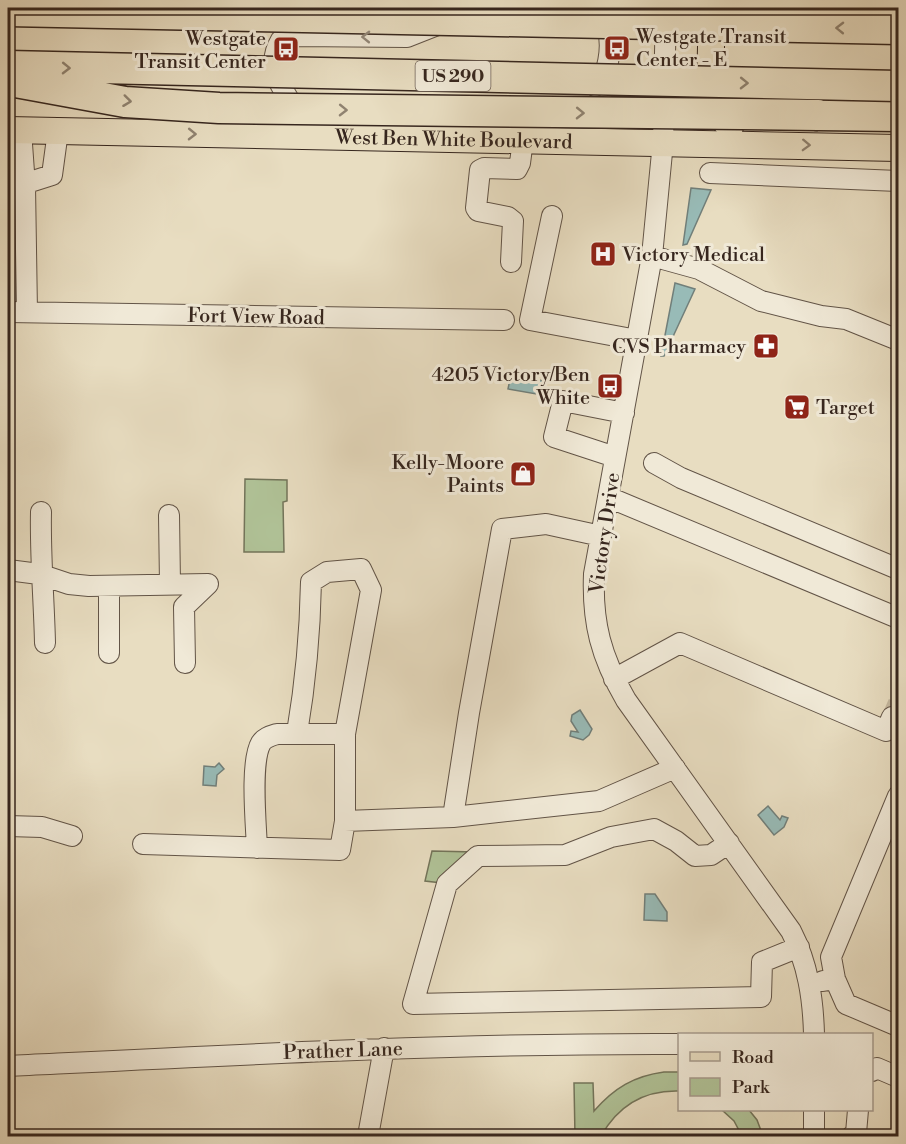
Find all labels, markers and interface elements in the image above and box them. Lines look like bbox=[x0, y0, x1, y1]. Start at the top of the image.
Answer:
one-way arrow bbox=[836, 22, 845, 34]
place label: Westgate Transit Center - E bbox=[635, 25, 787, 73]
place label: Westgate Transit Center bbox=[134, 27, 266, 75]
one-way arrow bbox=[362, 31, 371, 43]
bus stop icon: Westgate Transit Center - E bbox=[602, 33, 632, 63]
bus stop icon: Westgate Transit Center bbox=[271, 34, 301, 64]
road number: US 290 bbox=[416, 61, 490, 91]
one-way arrow bbox=[61, 62, 70, 74]
one-way arrow bbox=[739, 77, 748, 89]
one-way arrow bbox=[123, 95, 132, 107]
one-way arrow bbox=[338, 104, 347, 116]
one-way arrow bbox=[575, 106, 584, 119]
street label: West Ben White Boulevard bbox=[334, 126, 573, 155]
one-way arrow bbox=[187, 127, 196, 140]
one-way arrow bbox=[801, 139, 810, 151]
hospital icon: Victory Medical bbox=[588, 239, 618, 269]
place label: Victory Medical bbox=[621, 243, 765, 268]
street label: Fort View Road bbox=[187, 304, 326, 331]
pharmacy icon: CVS Pharmacy bbox=[751, 331, 781, 361]
place label: CVS Pharmacy bbox=[612, 335, 746, 360]
place label: 4205 Victory/Ben White bbox=[431, 363, 590, 411]
bus stop icon: 4205 Victory/Ben White bbox=[595, 371, 625, 401]
supermarket icon: Target bbox=[782, 392, 812, 422]
place label: Target bbox=[816, 396, 875, 421]
place label: Kelly-Moore Paints bbox=[391, 451, 504, 499]
shop icon: Kelly-Moore Paints bbox=[508, 459, 538, 489]
street label: Victory Drive bbox=[584, 471, 626, 596]
legend bbox=[678, 1033, 873, 1111]
street label: Prather Lane bbox=[283, 1037, 403, 1066]
text: Road bbox=[732, 1046, 775, 1069]
text: Park bbox=[732, 1076, 771, 1099]

